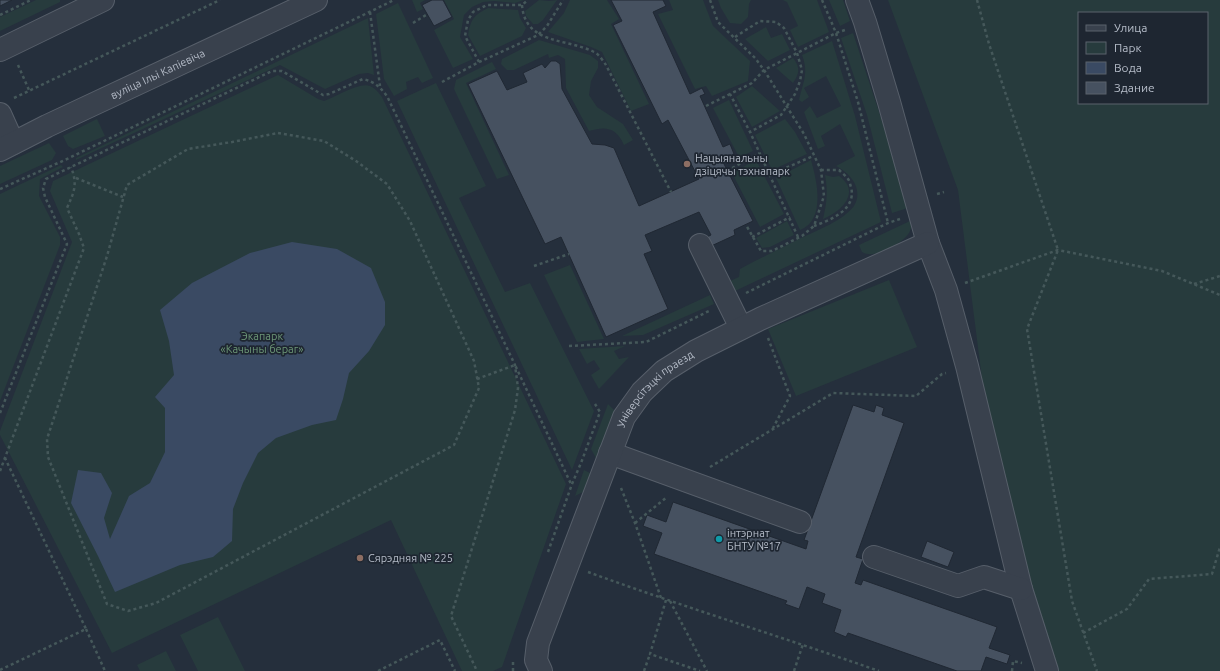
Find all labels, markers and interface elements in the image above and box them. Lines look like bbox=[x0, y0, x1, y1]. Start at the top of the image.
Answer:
legend bbox=[1078, 12, 1208, 104]
text: Улица bbox=[1114, 21, 1147, 34]
text: Парк bbox=[1114, 41, 1142, 54]
street label: вуліца Ільі Капіевіча bbox=[109, 47, 207, 101]
text: Вода bbox=[1114, 61, 1142, 74]
text: Здание bbox=[1114, 81, 1155, 94]
place label: Нацыянальны дзіцячы тэхнапарк bbox=[695, 152, 790, 177]
marker: Нацыянальны дзіцячы тэхнапарк bbox=[682, 159, 692, 169]
park label: Экапарк «Качыны бераг» bbox=[221, 330, 303, 355]
street label: Універсітэцкі праезд bbox=[615, 348, 696, 429]
place label: інтэрнат БНТУ №17 bbox=[727, 527, 781, 552]
marker: інтэрнат БНТУ №17 bbox=[714, 534, 724, 544]
place label: Сярэдняя № 225 bbox=[368, 552, 453, 564]
marker: Сярэдняя № 225 bbox=[355, 553, 365, 563]

